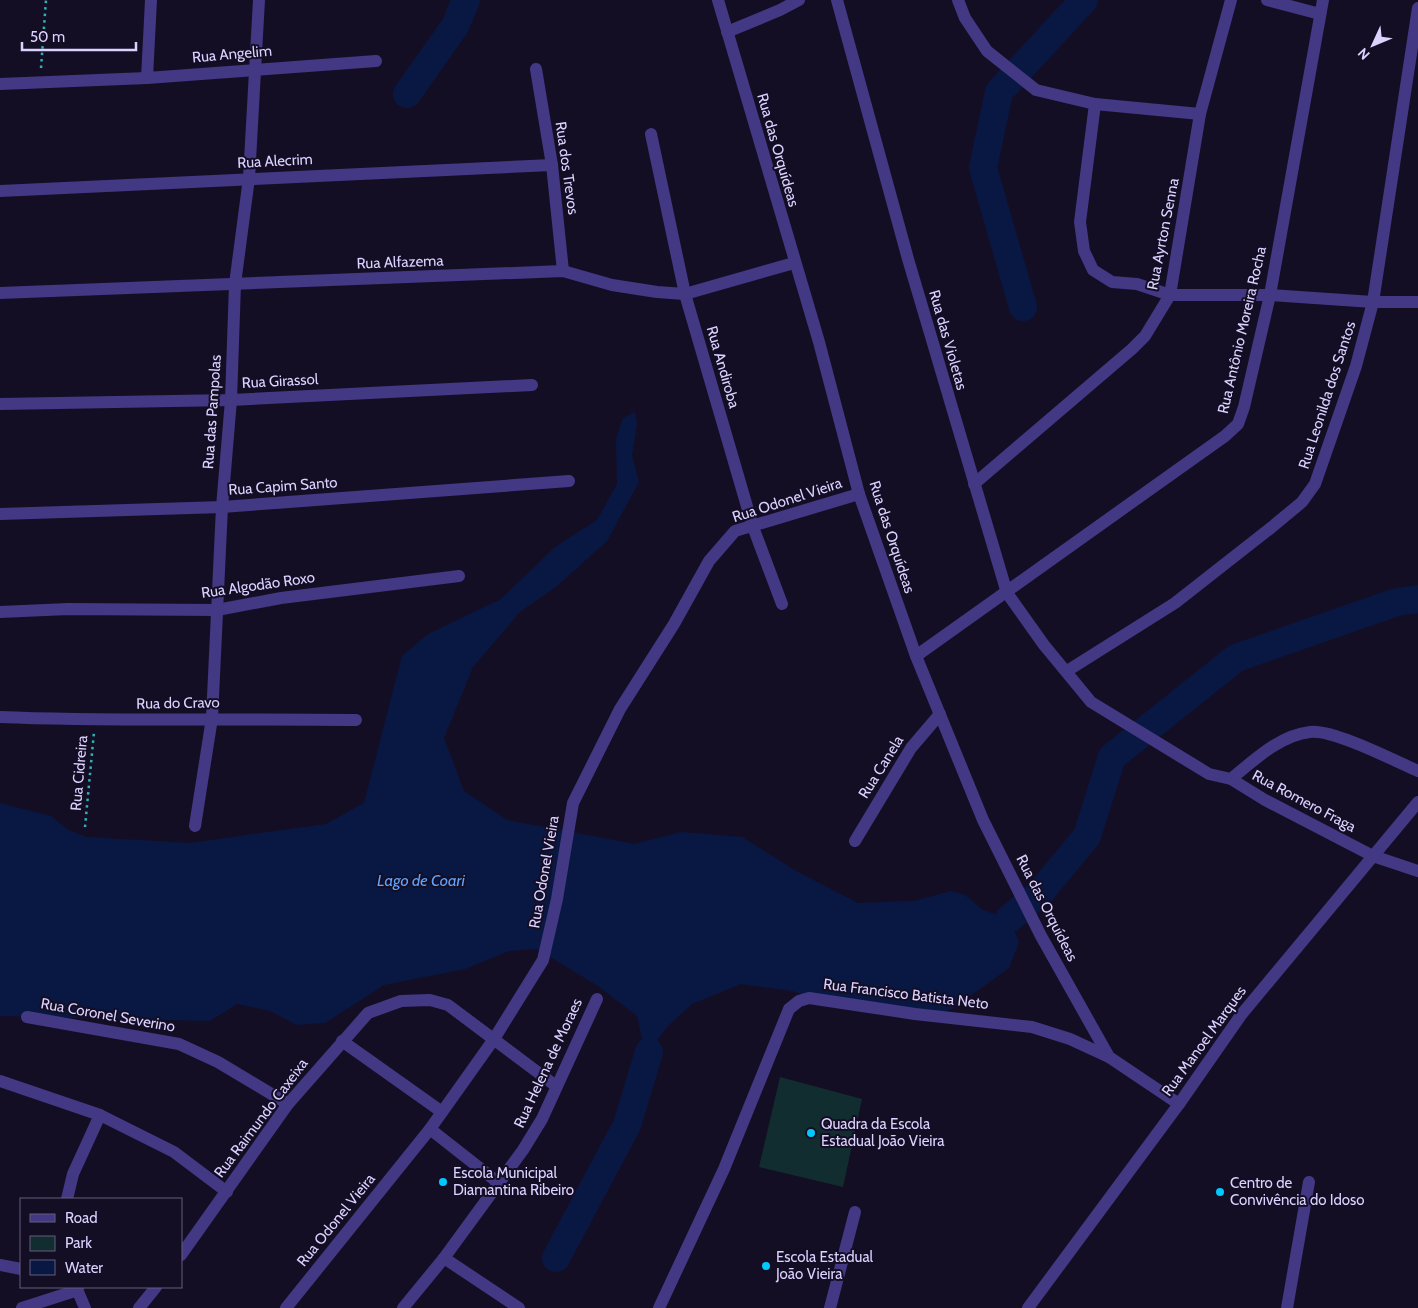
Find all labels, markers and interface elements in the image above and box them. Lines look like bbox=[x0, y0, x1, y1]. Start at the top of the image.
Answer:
scale bar bbox=[22, 20, 136, 52]
north arrow bbox=[1348, 20, 1398, 70]
text: 50 m bbox=[30, 28, 65, 46]
street label: Rua Angelim bbox=[191, 42, 273, 66]
text: N bbox=[1354, 44, 1374, 64]
street label: Rua das Orquídeas bbox=[753, 91, 803, 209]
street label: Rua dos Trevos bbox=[552, 120, 582, 216]
street label: Rua Alecrim bbox=[237, 150, 313, 172]
street label: Rua Ayrton Senna bbox=[1143, 176, 1183, 292]
street label: Rua Antônio Moreira Rocha bbox=[1214, 244, 1270, 415]
street label: Rua Alfazema bbox=[356, 251, 445, 273]
street label: Rua das Violetas bbox=[925, 288, 971, 392]
street label: Rua Leonilda dos Santos bbox=[1295, 319, 1359, 471]
street label: Rua Andiroba bbox=[703, 324, 744, 411]
street label: Rua das Pampolas bbox=[199, 354, 225, 470]
street label: Rua Girassol bbox=[241, 370, 319, 392]
street label: Rua Capim Santo bbox=[228, 473, 338, 499]
street label: Rua Odonel Vieira bbox=[730, 474, 845, 526]
street label: Rua das Orquídeas bbox=[865, 478, 919, 596]
street label: Rua Algodão Roxo bbox=[200, 568, 316, 602]
street label: Rua do Cravo bbox=[136, 693, 220, 713]
street label: Rua Canela bbox=[855, 732, 908, 802]
street label: Rua Cidreira bbox=[67, 734, 91, 812]
street label: Rua Romero Fraga bbox=[1249, 766, 1360, 836]
street label: Rua Odonel Vieira bbox=[525, 814, 563, 930]
street label: Rua das Orquídeas bbox=[1012, 852, 1082, 964]
water label: Lago de Coari bbox=[377, 871, 465, 890]
street label: Rua Francisco Batista Neto bbox=[822, 975, 990, 1013]
street label: Rua Manoel Marques bbox=[1158, 982, 1250, 1100]
street label: Rua Coronel Severino bbox=[39, 994, 177, 1036]
street label: Rua Helena de Moraes bbox=[510, 995, 586, 1131]
street label: Rua Raimundo Caxeixa bbox=[210, 1054, 312, 1181]
place label: Quadra da Escola Estadual João Vieira bbox=[821, 1115, 945, 1150]
marker: Quadra da Escola Estadual João Vieira bbox=[805, 1127, 817, 1139]
place label: Escola Municipal Diamantina Ribeiro bbox=[453, 1164, 574, 1199]
street label: Rua Odonel Vieira bbox=[293, 1169, 379, 1270]
place label: Centro de Convivência do Idoso bbox=[1230, 1174, 1365, 1209]
marker: Escola Municipal Diamantina Ribeiro bbox=[437, 1176, 449, 1188]
marker: Centro de Convivência do Idoso bbox=[1214, 1186, 1226, 1198]
legend bbox=[20, 1198, 182, 1288]
text: Road bbox=[65, 1209, 98, 1227]
text: Park bbox=[65, 1234, 92, 1252]
place label: Escola Estadual João Vieira bbox=[775, 1248, 874, 1283]
text: Water bbox=[65, 1259, 103, 1277]
marker: Escola Estadual João Vieira bbox=[760, 1260, 772, 1272]

